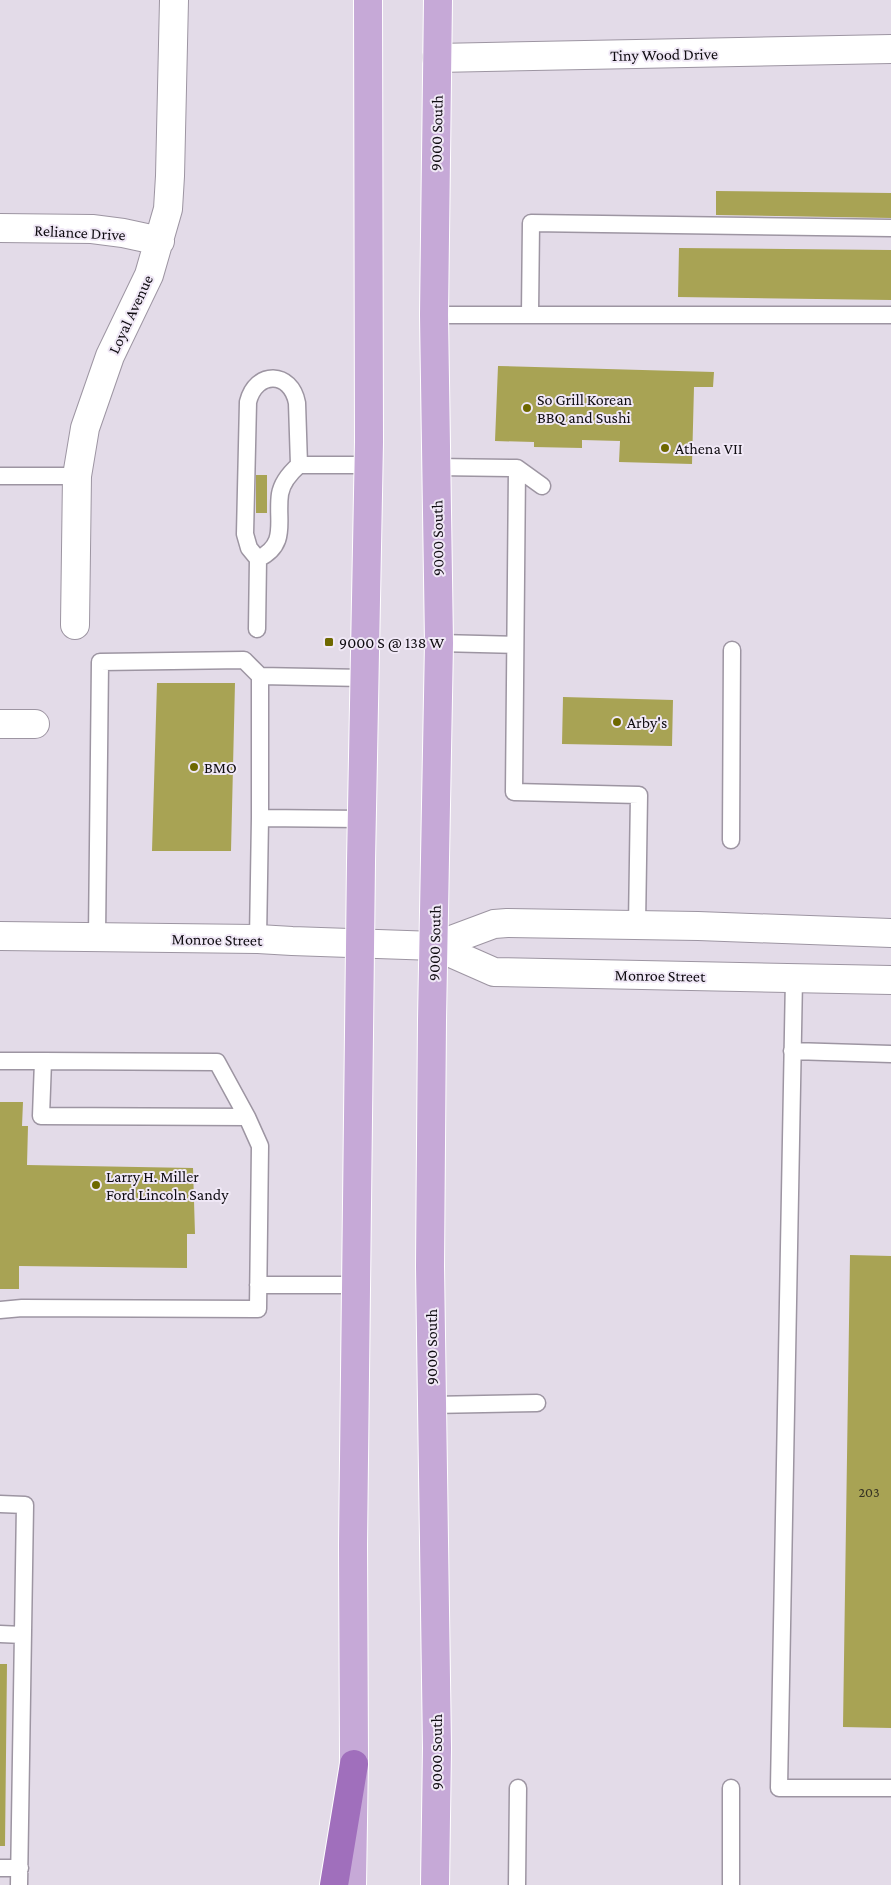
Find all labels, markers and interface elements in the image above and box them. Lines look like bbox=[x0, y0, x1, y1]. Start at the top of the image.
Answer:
street label: Tiny Wood Drive bbox=[610, 45, 718, 65]
street label: 9000 South bbox=[427, 94, 446, 171]
street label: Reliance Drive bbox=[34, 222, 126, 243]
street label: Loyal Avenue bbox=[105, 272, 157, 357]
place label: So Grill Korean BBQ and Sushi bbox=[537, 391, 633, 426]
marker: So Grill Korean BBQ and Sushi bbox=[521, 402, 533, 414]
place label: Athena VII bbox=[675, 440, 743, 457]
marker: Athena VII bbox=[659, 442, 671, 454]
street label: 9000 South bbox=[428, 499, 447, 576]
place label: 9000 S @ 138 W bbox=[339, 634, 444, 652]
marker: 9000 S @ 138 W bbox=[323, 636, 335, 648]
place label: Arby's bbox=[627, 714, 667, 732]
marker: Arby's bbox=[611, 716, 623, 728]
place label: BMO bbox=[204, 759, 237, 776]
marker: BMO bbox=[188, 761, 200, 773]
street label: 9000 South bbox=[425, 904, 444, 981]
street label: Monroe Street bbox=[172, 930, 263, 949]
street label: Monroe Street bbox=[615, 966, 706, 985]
place label: Larry H. Miller Ford Lincoln Sandy bbox=[106, 1168, 229, 1204]
marker: Larry H. Miller Ford Lincoln Sandy bbox=[90, 1179, 102, 1191]
street label: 9000 South bbox=[423, 1309, 440, 1385]
house number: 203 bbox=[858, 1484, 880, 1500]
street label: 9000 South bbox=[428, 1714, 445, 1790]

